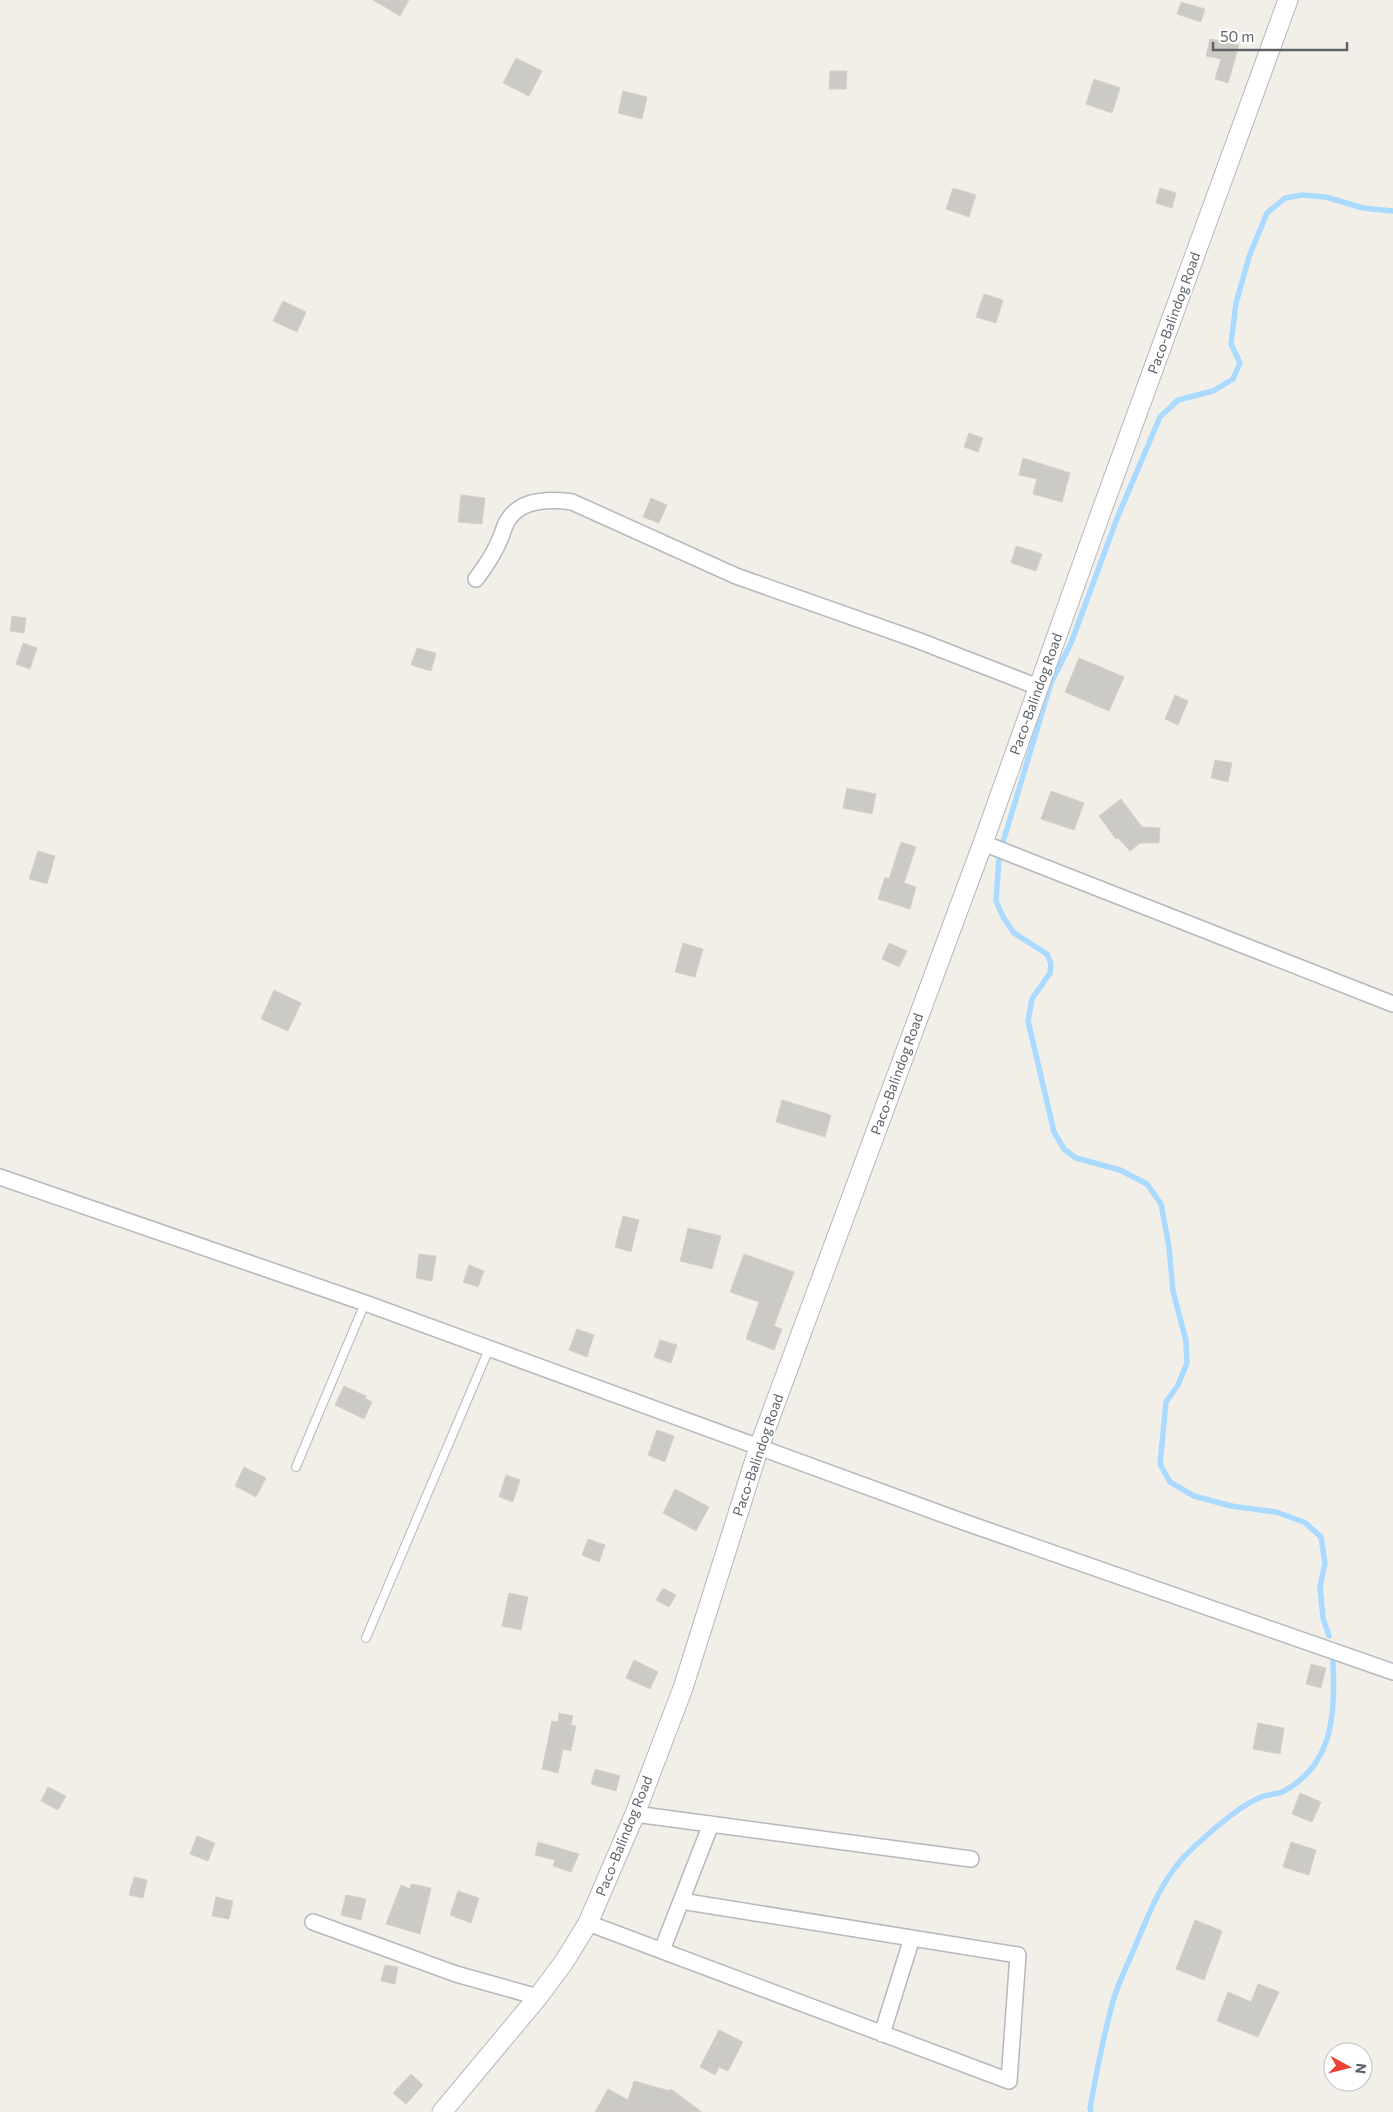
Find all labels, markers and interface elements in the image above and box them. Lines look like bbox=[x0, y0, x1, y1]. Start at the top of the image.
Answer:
scale bar bbox=[1213, 20, 1347, 52]
text: 50 m bbox=[1220, 27, 1254, 45]
street label: Paco-Balindog Road bbox=[1144, 250, 1203, 376]
street label: Paco-Balindog Road bbox=[1006, 631, 1065, 757]
street label: Paco-Balindog Road bbox=[867, 1011, 926, 1137]
street label: Paco-Balindog Road bbox=[729, 1391, 786, 1518]
street label: Paco-Balindog Road bbox=[592, 1773, 655, 1898]
north arrow bbox=[1323, 2042, 1373, 2092]
text: N bbox=[1352, 2062, 1370, 2075]

